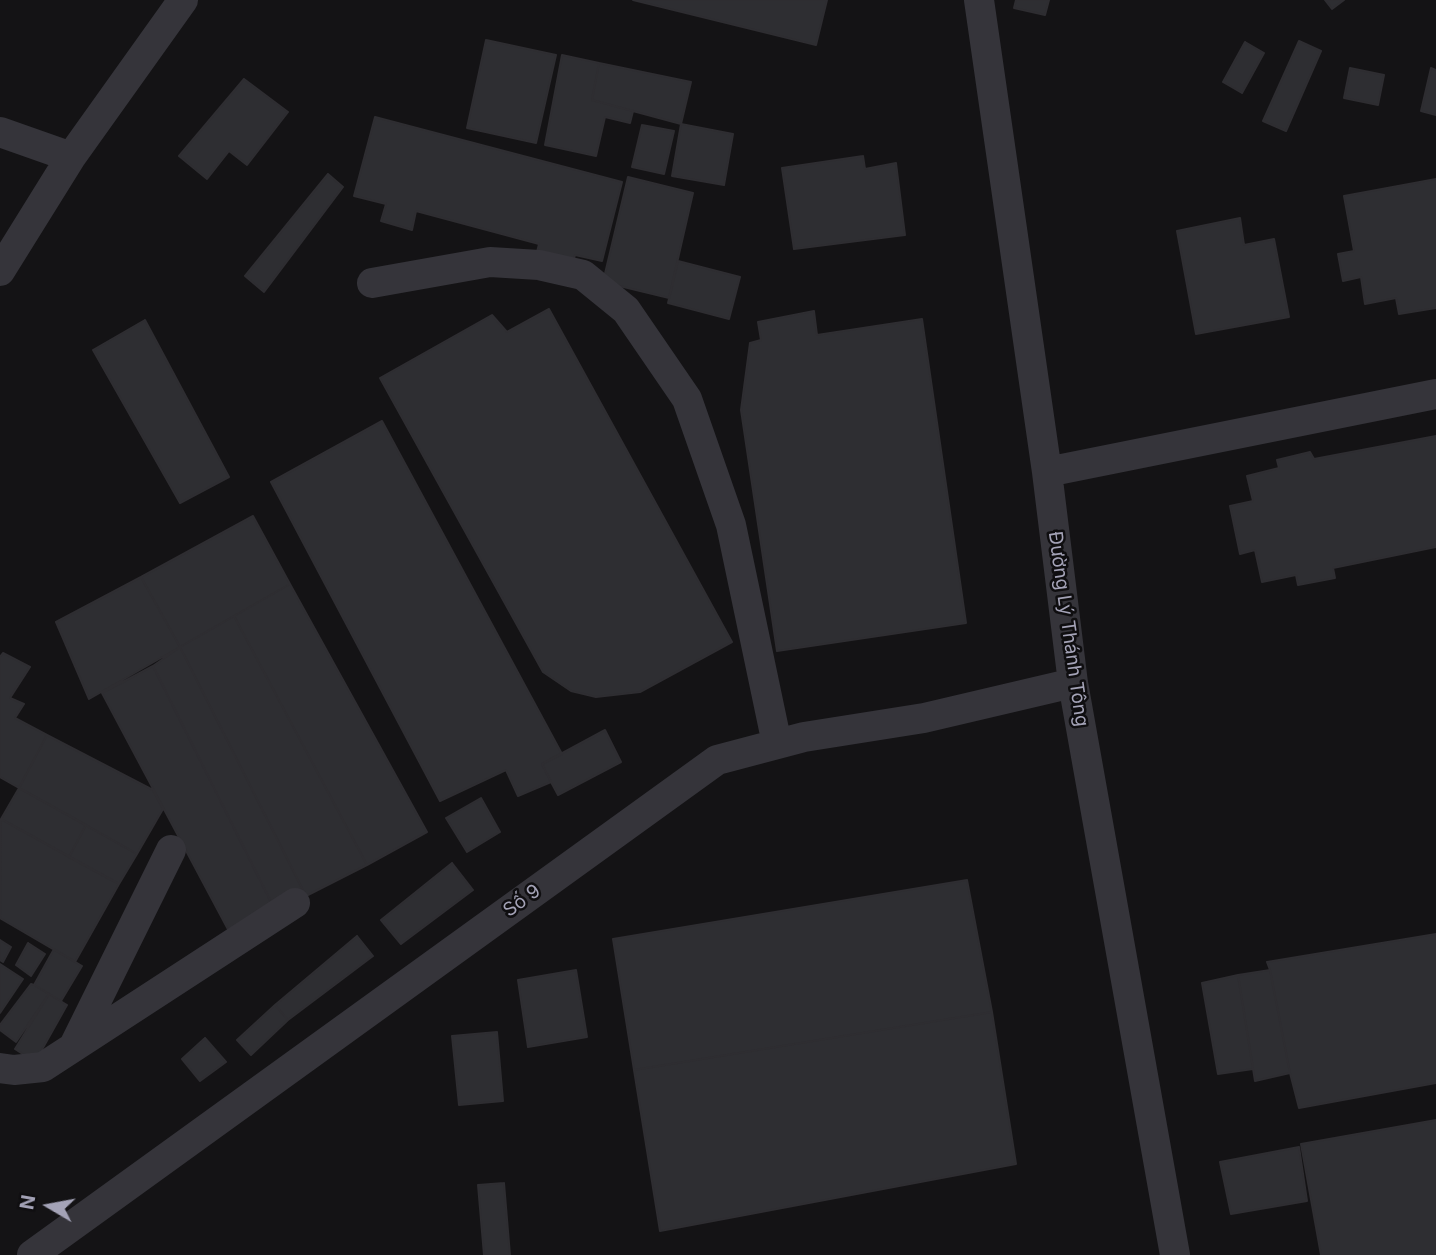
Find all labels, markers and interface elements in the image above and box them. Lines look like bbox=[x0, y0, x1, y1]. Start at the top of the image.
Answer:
street label: Đường Lý Thánh Tông bbox=[1043, 530, 1093, 728]
street label: Số 9 bbox=[499, 880, 545, 922]
north arrow bbox=[14, 1171, 84, 1241]
text: N bbox=[15, 1193, 40, 1211]

